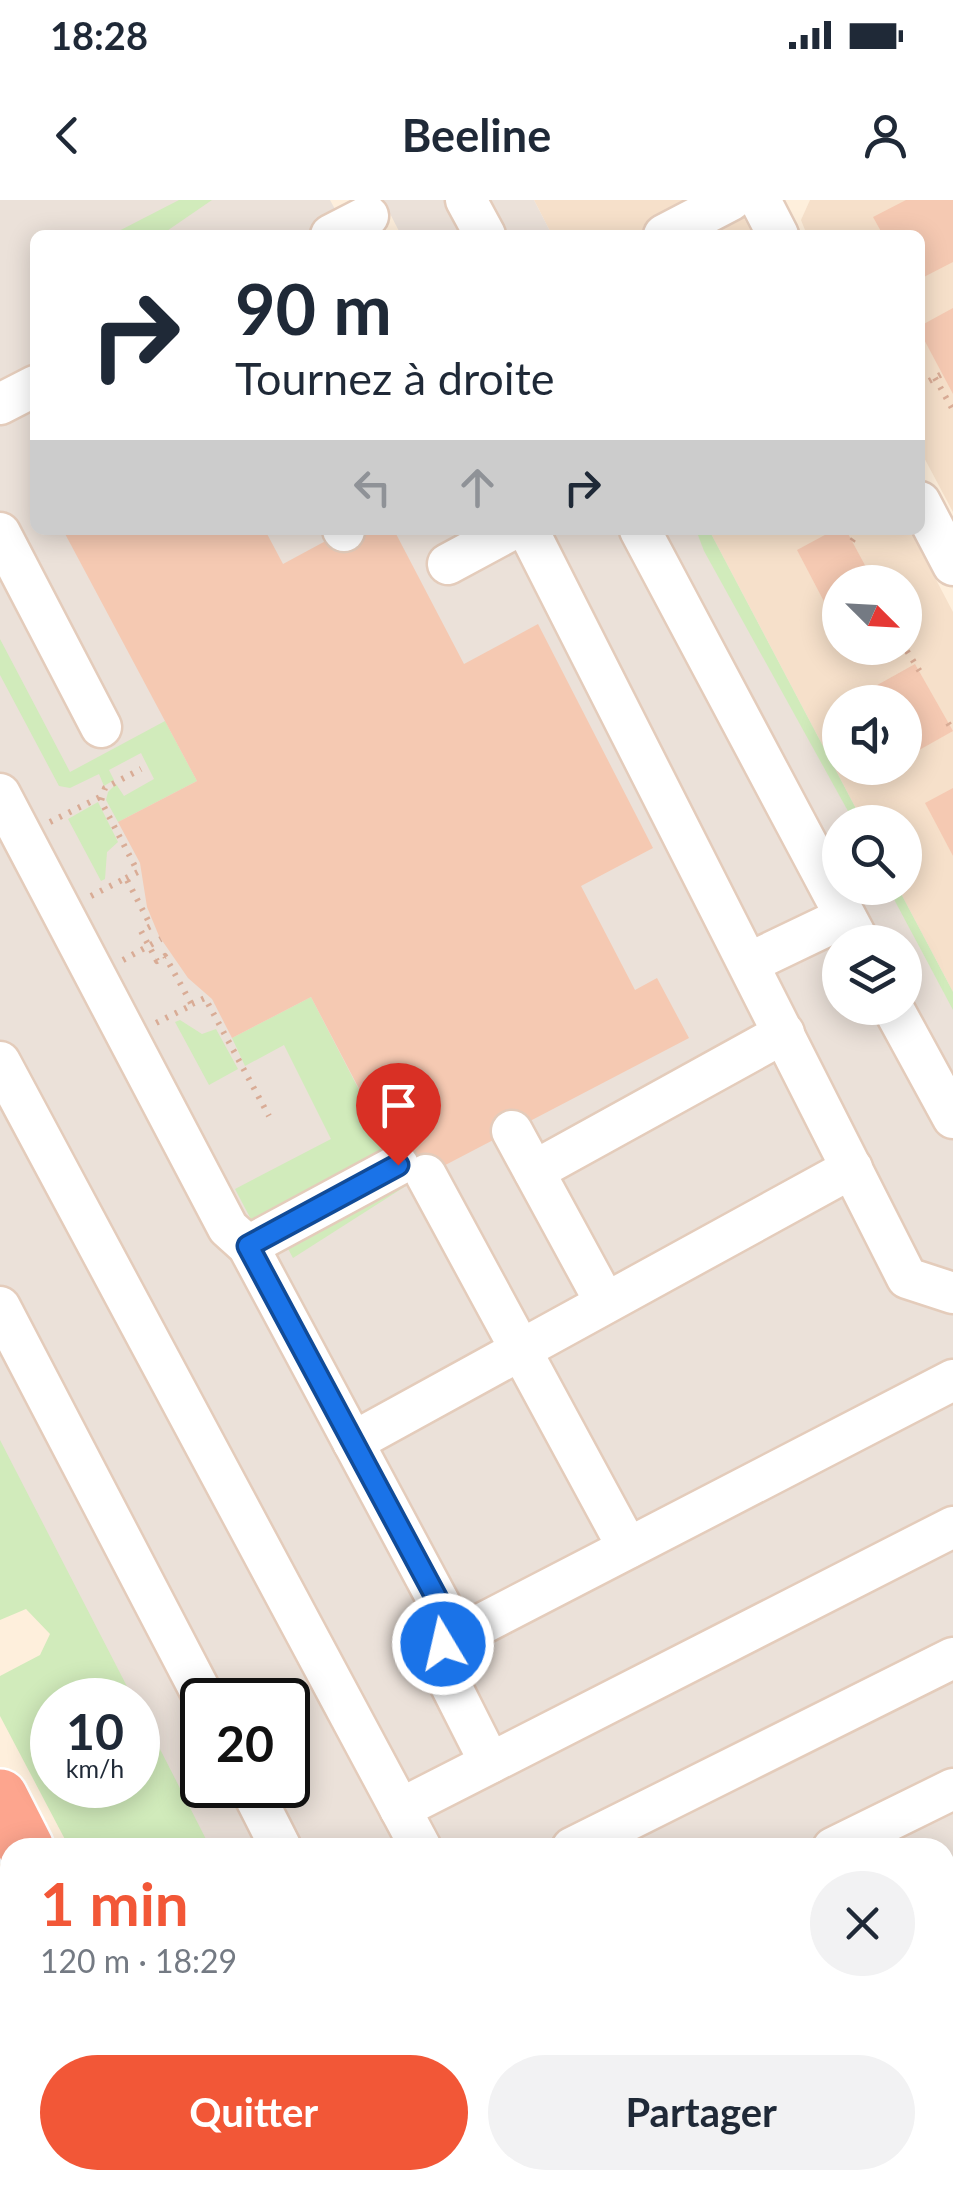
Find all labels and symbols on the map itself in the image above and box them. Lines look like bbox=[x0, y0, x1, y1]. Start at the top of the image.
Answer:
north arrow bbox=[822, 565, 922, 665]
pin bbox=[356, 1063, 441, 1166]
position arrow bbox=[391, 1592, 495, 1696]
speed limit sign: 20 bbox=[180, 1678, 310, 1808]

